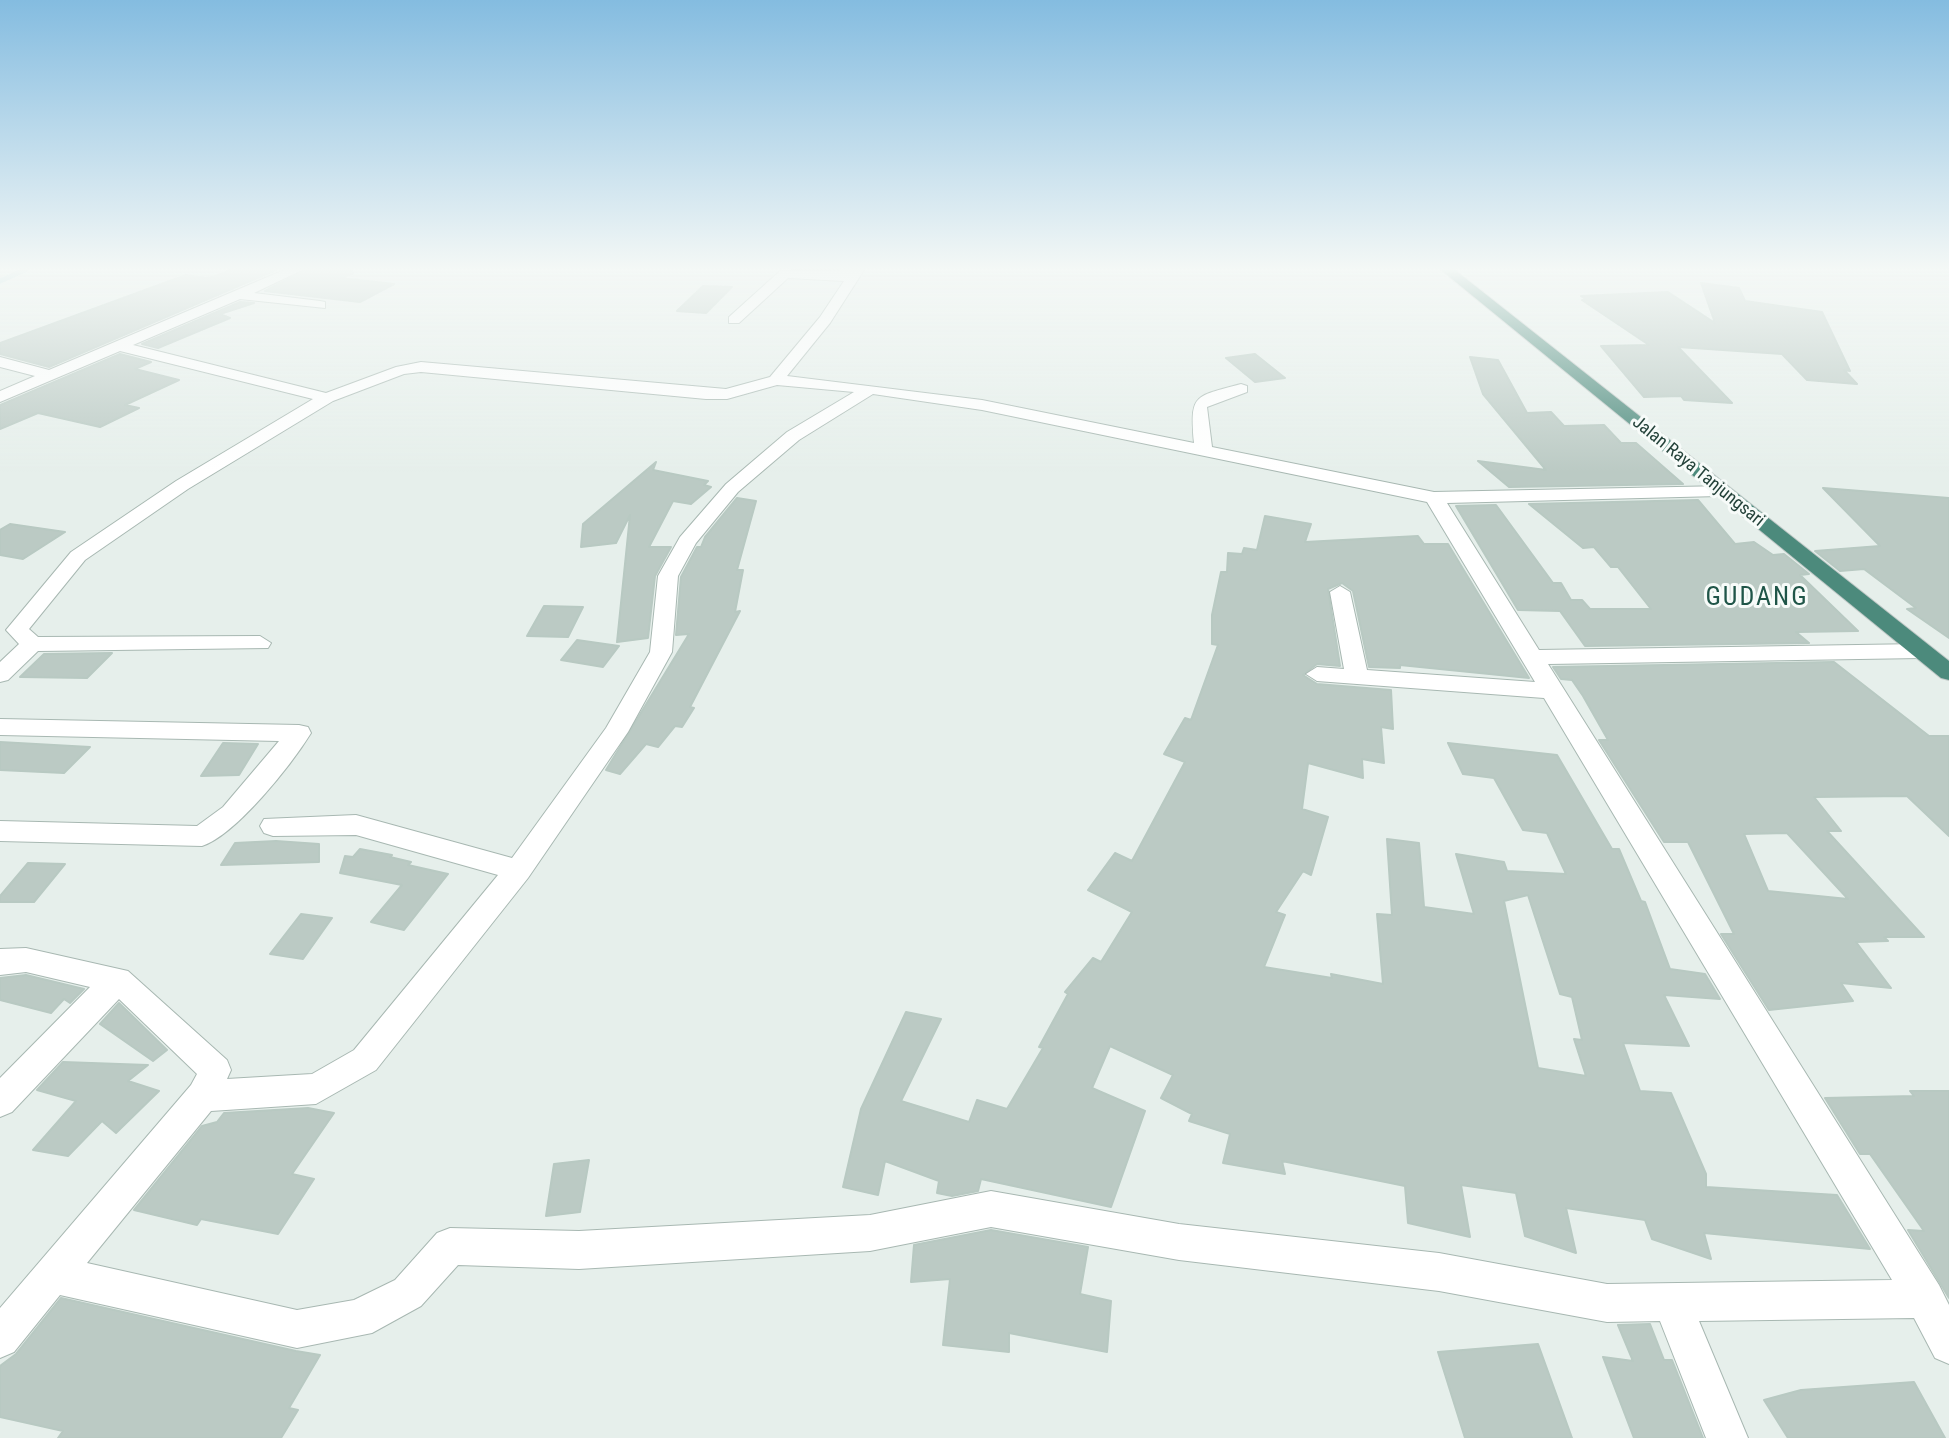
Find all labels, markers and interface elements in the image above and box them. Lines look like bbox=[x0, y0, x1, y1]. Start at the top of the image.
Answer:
street label: Jalan Raya Tanjungsari bbox=[1628, 412, 1768, 532]
district label: GUDANG bbox=[1706, 582, 1808, 614]

